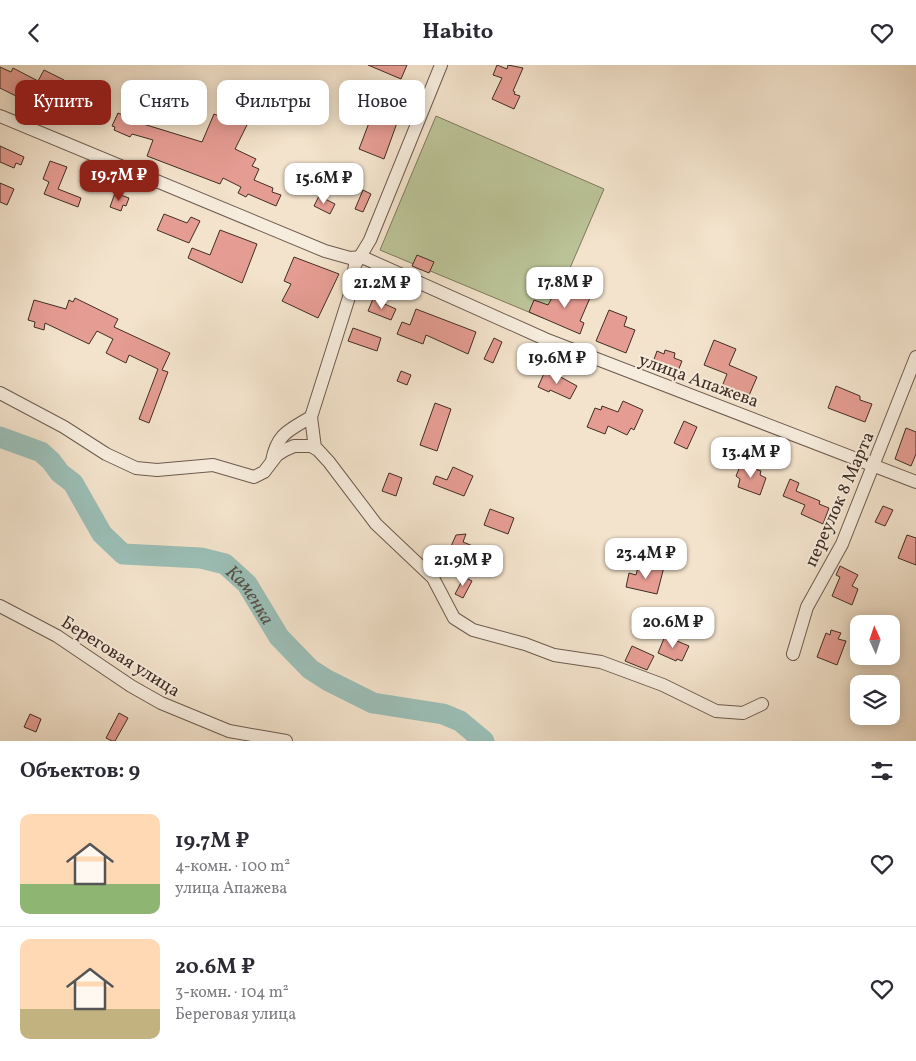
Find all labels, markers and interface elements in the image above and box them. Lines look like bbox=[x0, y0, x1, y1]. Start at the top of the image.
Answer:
text: Habito bbox=[423, 17, 493, 48]
icon: back bbox=[20, 19, 48, 47]
icon: heart bbox=[868, 19, 896, 47]
chip: Купить bbox=[15, 80, 111, 125]
chip: Снять bbox=[121, 80, 207, 125]
chip: Фильтры bbox=[217, 80, 329, 125]
chip: Новое bbox=[339, 80, 425, 125]
pin: 19.7M ₽ bbox=[73, 159, 165, 202]
pin: 15.6M ₽ bbox=[278, 163, 370, 205]
text: 19.7M ₽ bbox=[91, 165, 147, 187]
text: 15.6M ₽ bbox=[295, 168, 353, 190]
pin: 21.2M ₽ bbox=[336, 267, 428, 310]
pin: 17.8M ₽ bbox=[519, 267, 611, 309]
text: 17.8M ₽ bbox=[537, 272, 593, 294]
text: 21.2M ₽ bbox=[353, 273, 411, 295]
pin: 19.6M ₽ bbox=[511, 343, 603, 385]
text: 19.6M ₽ bbox=[528, 348, 586, 370]
street label: улица Апажева bbox=[635, 348, 762, 415]
street label: переулок 8 Марта bbox=[799, 428, 881, 571]
pin: 13.4M ₽ bbox=[705, 437, 797, 479]
text: 13.4M ₽ bbox=[722, 442, 780, 464]
pin: 23.4M ₽ bbox=[600, 537, 692, 580]
text: 23.4M ₽ bbox=[616, 543, 676, 565]
pin: 21.9M ₽ bbox=[417, 545, 509, 587]
text: 21.9M ₽ bbox=[434, 550, 492, 572]
water label: Каменка bbox=[219, 560, 280, 630]
pin: 20.6M ₽ bbox=[627, 607, 719, 649]
street label: Береговая улица bbox=[56, 611, 185, 704]
text: 20.6M ₽ bbox=[642, 612, 704, 634]
north arrow bbox=[850, 615, 900, 665]
map controls bbox=[850, 615, 900, 725]
button: layers bbox=[850, 675, 900, 725]
text: Объектов: 9 bbox=[20, 757, 140, 786]
icon: filters bbox=[868, 757, 896, 785]
text: 19.7M ₽ bbox=[175, 827, 249, 856]
icon: home bbox=[60, 834, 120, 894]
icon: heart bbox=[868, 850, 896, 878]
text: 4-комн. · 100 m² bbox=[175, 856, 290, 878]
text: улица Апажева bbox=[175, 878, 287, 900]
text: 20.6M ₽ bbox=[175, 953, 255, 982]
icon: home bbox=[60, 959, 120, 1019]
icon: heart bbox=[868, 975, 896, 1003]
text: 3-комн. · 104 m² bbox=[175, 982, 289, 1004]
text: Береговая улица bbox=[175, 1004, 296, 1026]

